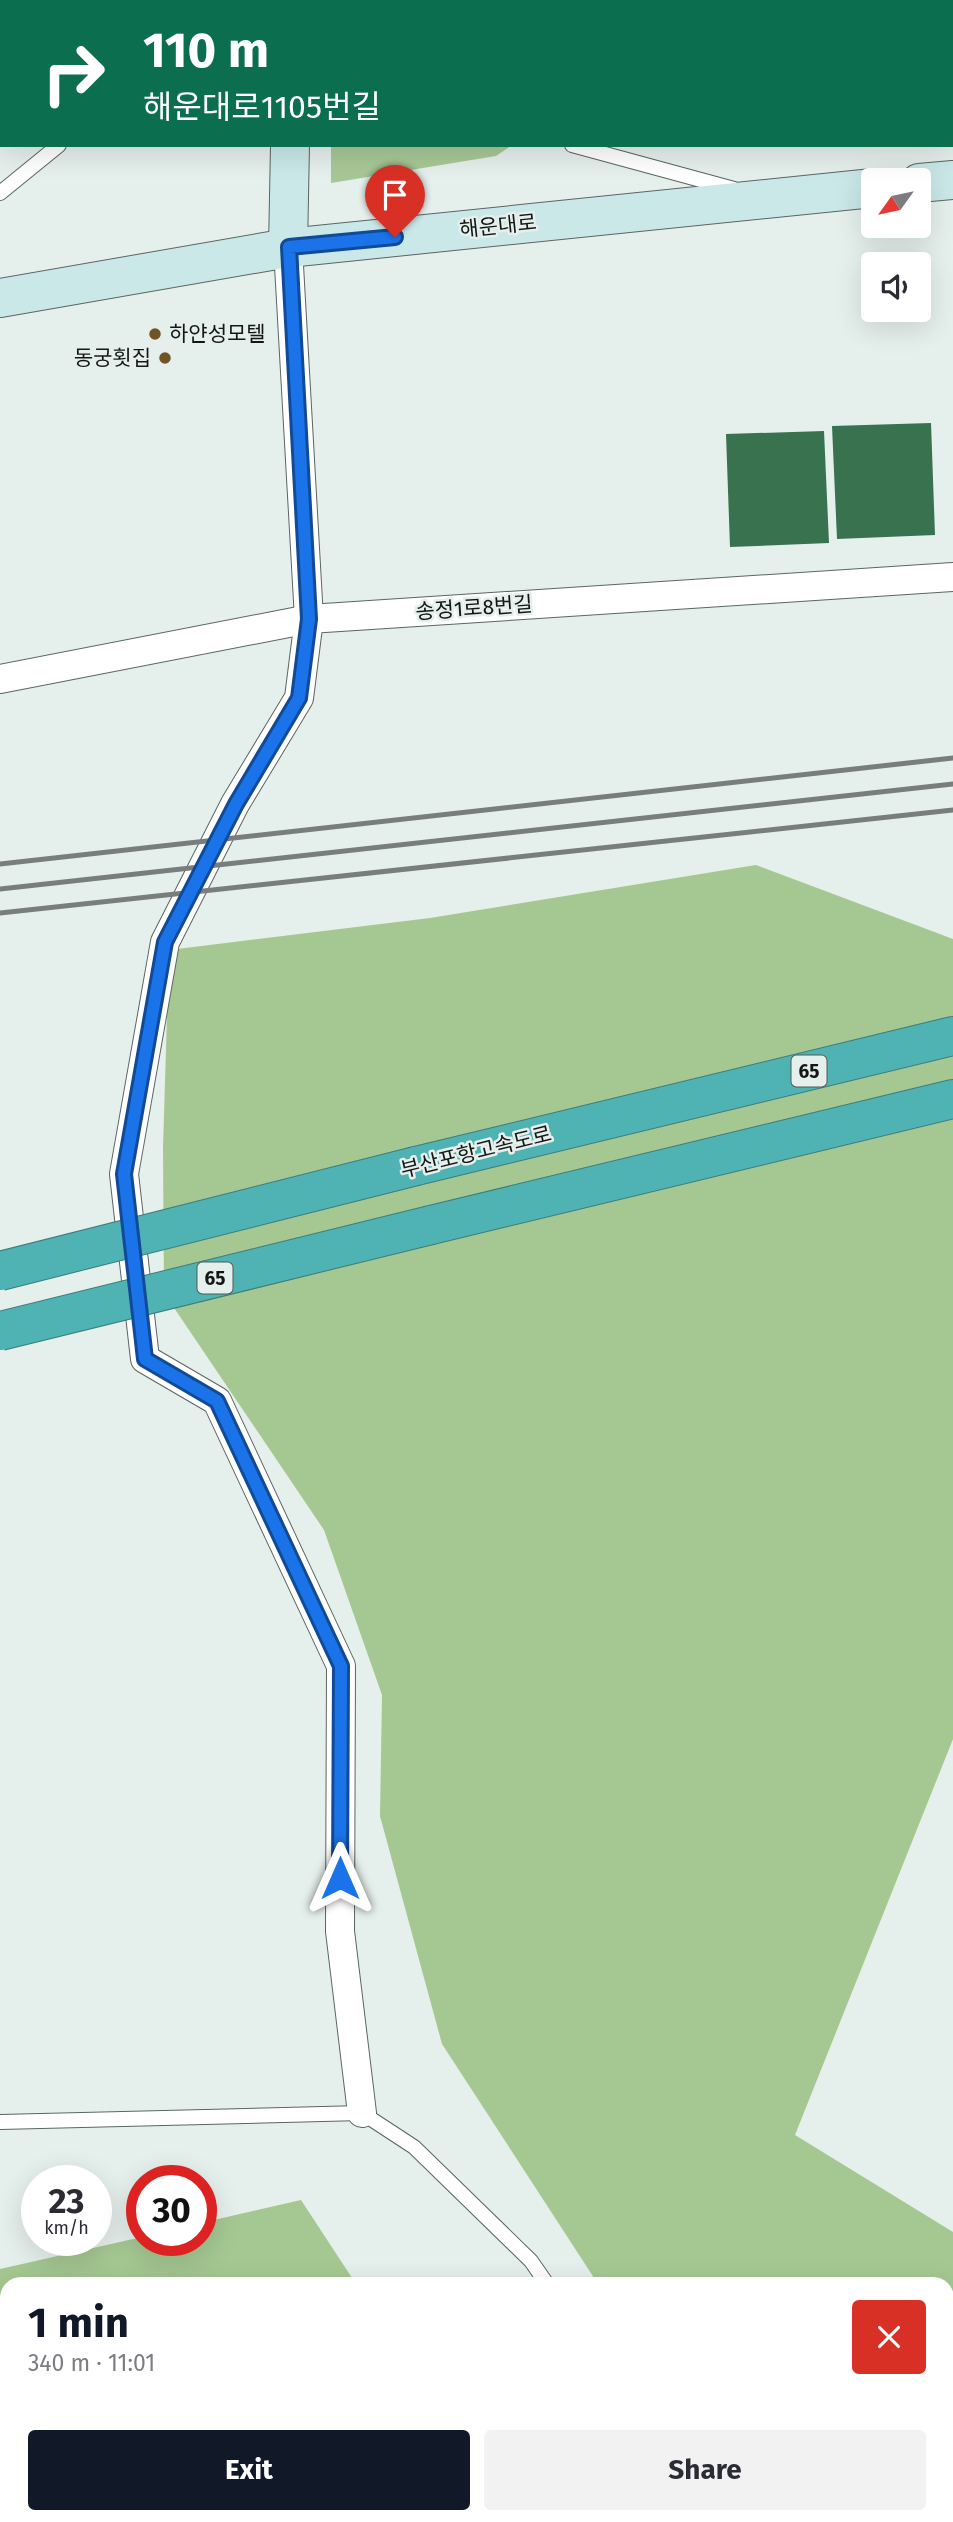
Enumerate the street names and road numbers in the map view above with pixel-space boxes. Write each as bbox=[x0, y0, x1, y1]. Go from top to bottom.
street label: 해운대로 bbox=[458, 209, 538, 243]
street label: 송정1로8번길 bbox=[415, 591, 533, 625]
road number: 65 bbox=[792, 1056, 826, 1086]
street label: 부산포항고속도로 bbox=[398, 1121, 554, 1183]
road number: 65 bbox=[198, 1262, 232, 1294]

